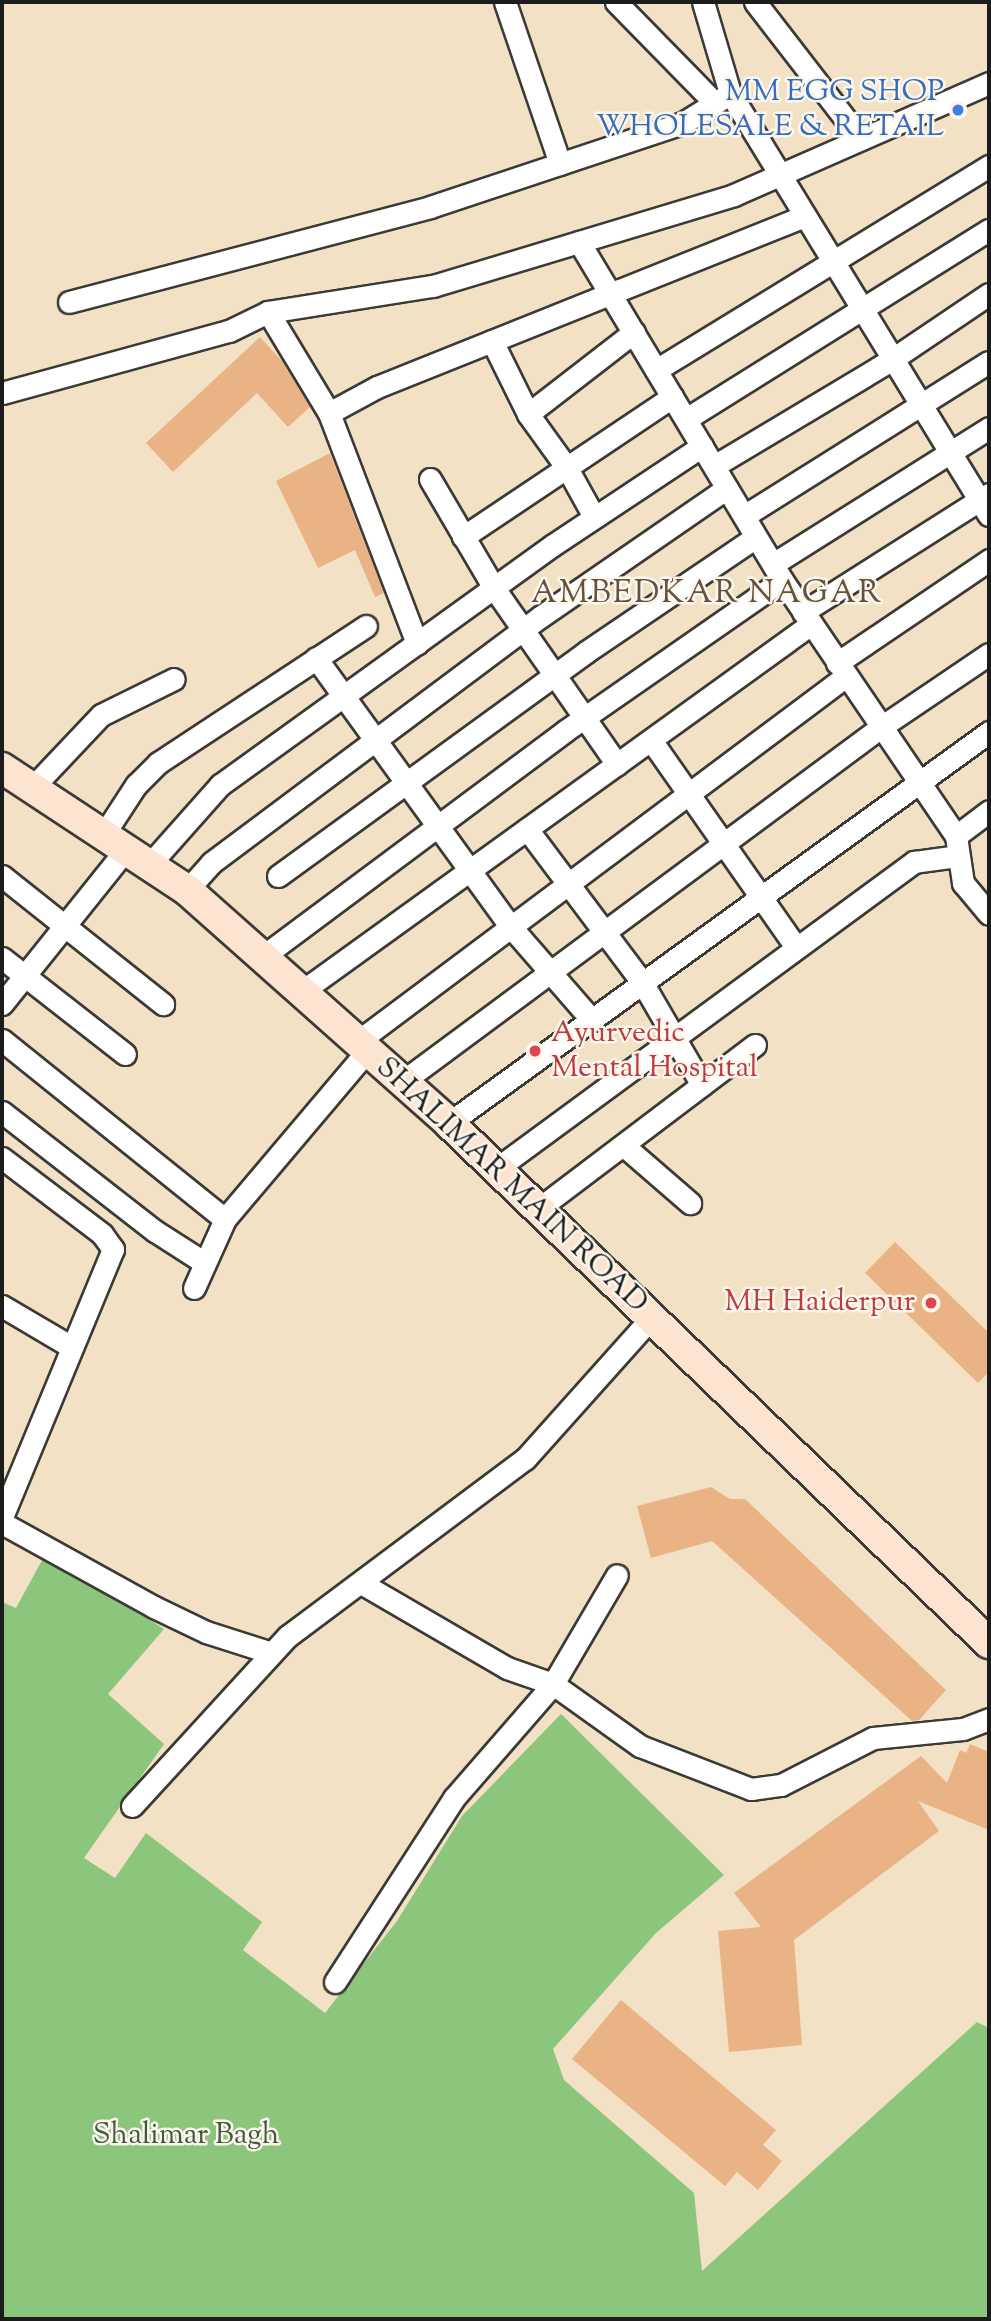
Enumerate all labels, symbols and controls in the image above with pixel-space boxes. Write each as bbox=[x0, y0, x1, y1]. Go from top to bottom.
place label: MM EGG SHOP WHOLESALE & RETAIL bbox=[596, 75, 944, 146]
marker: MM EGG SHOP WHOLESALE & RETAIL bbox=[950, 102, 966, 118]
district label: AMBEDKAR NAGAR bbox=[533, 575, 881, 613]
place label: Ayurvedic Mental Hospital bbox=[551, 1016, 758, 1086]
marker: Ayurvedic Mental Hospital bbox=[525, 1041, 545, 1061]
street label: SHALIMAR MAIN ROAD bbox=[368, 1050, 654, 1322]
place label: MH Haiderpur bbox=[724, 1285, 915, 1321]
marker: MH Haiderpur bbox=[921, 1293, 941, 1313]
park label: Shalimar Bagh bbox=[93, 2118, 279, 2154]

